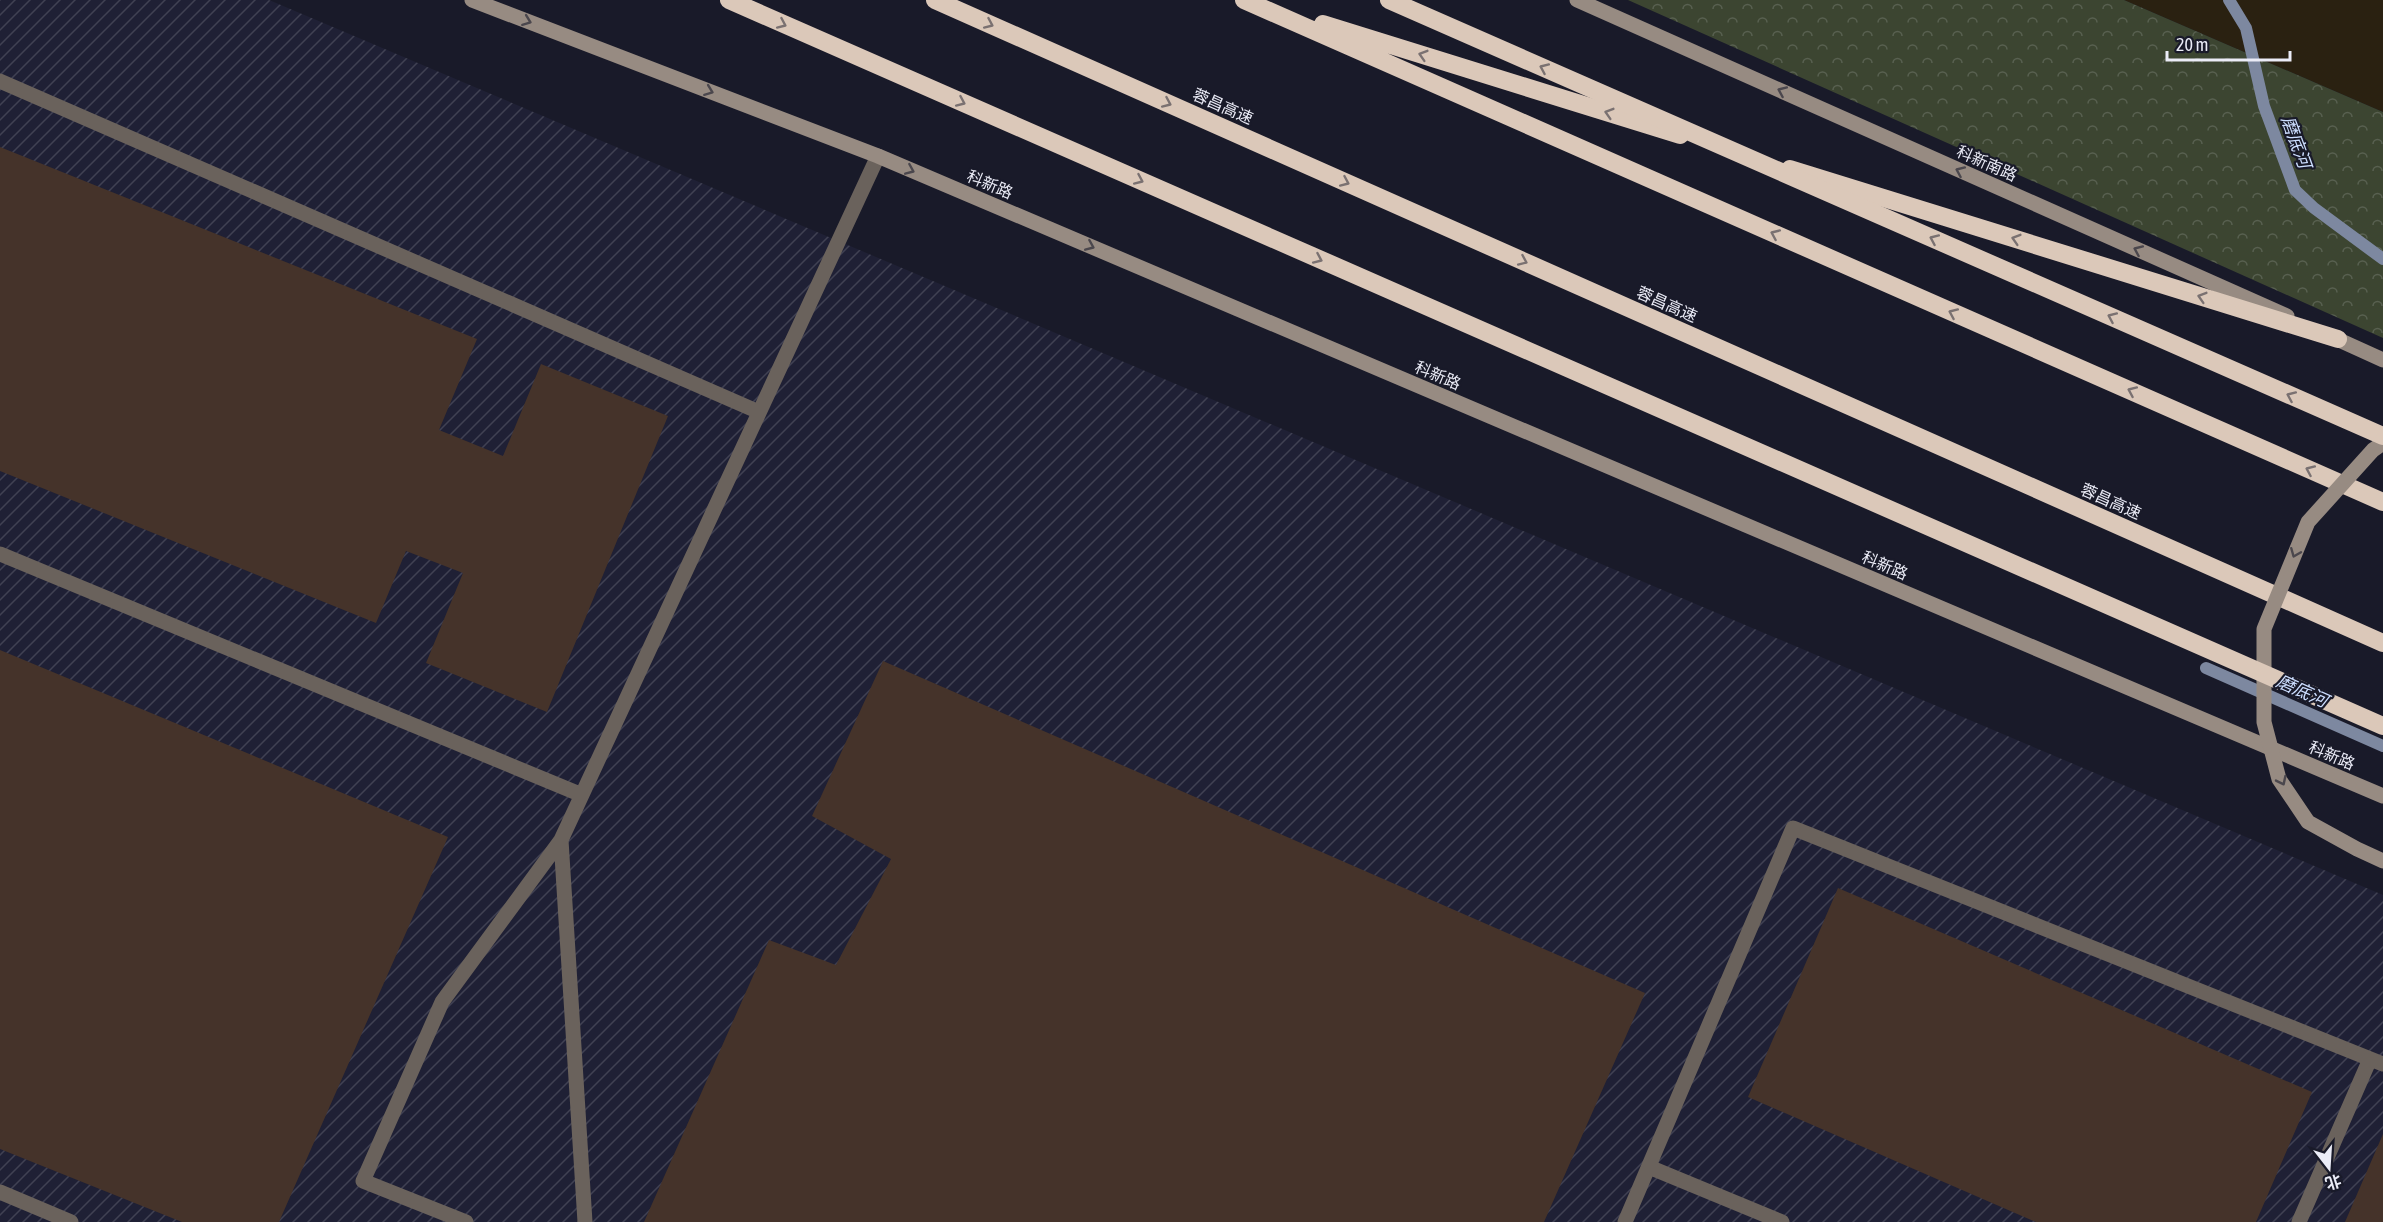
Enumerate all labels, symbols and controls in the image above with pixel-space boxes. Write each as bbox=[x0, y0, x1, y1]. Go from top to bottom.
one-way arrow bbox=[521, 14, 532, 26]
one-way arrow bbox=[776, 16, 787, 28]
one-way arrow bbox=[982, 16, 993, 28]
scale bar bbox=[2167, 24, 2290, 62]
text: 20 m bbox=[2176, 34, 2208, 55]
one-way arrow bbox=[1418, 50, 1429, 62]
one-way arrow bbox=[1539, 63, 1550, 75]
one-way arrow bbox=[703, 84, 714, 96]
street label: 蓉昌高速 bbox=[1190, 85, 1256, 127]
one-way arrow bbox=[1777, 87, 1788, 99]
one-way arrow bbox=[954, 95, 965, 107]
one-way arrow bbox=[1161, 96, 1172, 108]
one-way arrow bbox=[1604, 108, 1615, 120]
water label: 磨底河 bbox=[2277, 113, 2317, 174]
street label: 科新南路 bbox=[1954, 142, 2020, 184]
one-way arrow bbox=[904, 163, 915, 175]
street label: 科新路 bbox=[964, 166, 1016, 202]
one-way arrow bbox=[1955, 166, 1966, 178]
one-way arrow bbox=[1133, 173, 1144, 185]
one-way arrow bbox=[1339, 175, 1350, 187]
one-way arrow bbox=[1770, 229, 1781, 241]
one-way arrow bbox=[1929, 234, 1940, 246]
one-way arrow bbox=[2011, 234, 2022, 246]
one-way arrow bbox=[1083, 239, 1094, 251]
one-way arrow bbox=[2133, 245, 2144, 257]
one-way arrow bbox=[1311, 251, 1322, 263]
one-way arrow bbox=[1517, 254, 1528, 266]
street label: 蓉昌高速 bbox=[1634, 283, 1700, 325]
one-way arrow bbox=[2197, 292, 2208, 304]
one-way arrow bbox=[1949, 308, 1960, 320]
one-way arrow bbox=[2108, 313, 2119, 325]
street label: 科新路 bbox=[1412, 357, 1464, 393]
one-way arrow bbox=[2127, 387, 2138, 399]
one-way arrow bbox=[2286, 391, 2297, 403]
one-way arrow bbox=[2306, 465, 2317, 477]
street label: 蓉昌高速 bbox=[2078, 480, 2144, 522]
one-way arrow bbox=[2290, 546, 2302, 557]
street label: 科新路 bbox=[1859, 547, 1911, 583]
water label: 磨底河 bbox=[2273, 670, 2334, 712]
street label: 科新路 bbox=[2306, 737, 2358, 773]
one-way arrow bbox=[2275, 774, 2286, 785]
north arrow bbox=[2299, 1138, 2359, 1198]
text: 北 bbox=[2323, 1171, 2344, 1193]

